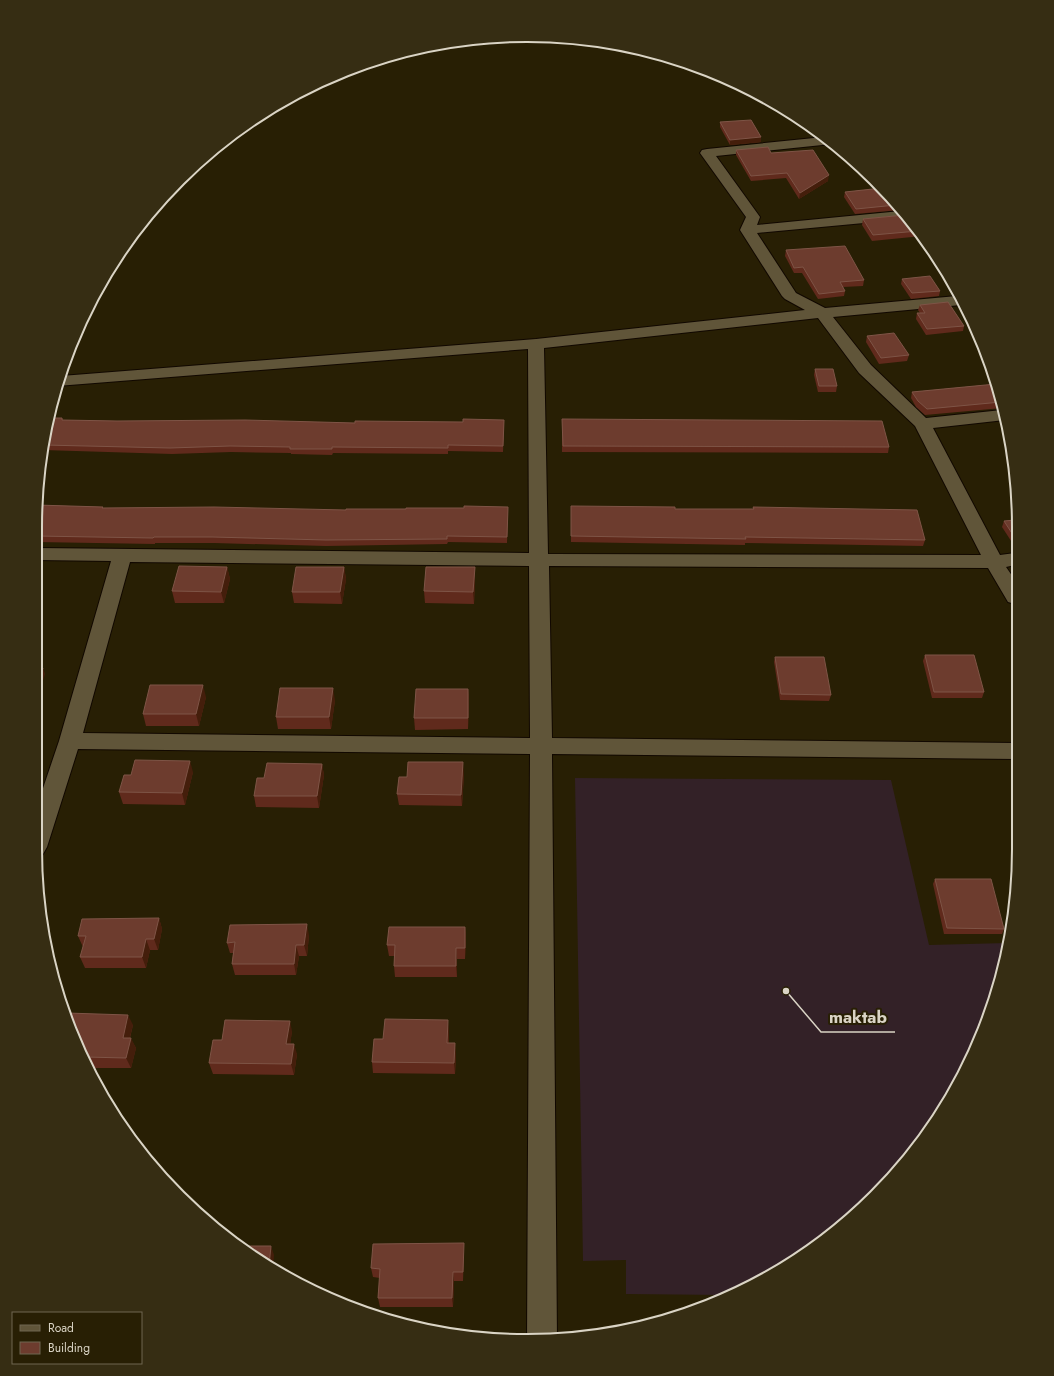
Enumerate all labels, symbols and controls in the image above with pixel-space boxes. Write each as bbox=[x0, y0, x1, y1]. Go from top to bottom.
callout: maktab bbox=[821, 1003, 895, 1032]
text: maktab bbox=[829, 1005, 887, 1029]
legend bbox=[12, 1312, 142, 1364]
text: Road bbox=[48, 1319, 74, 1337]
text: Building bbox=[48, 1339, 90, 1357]

